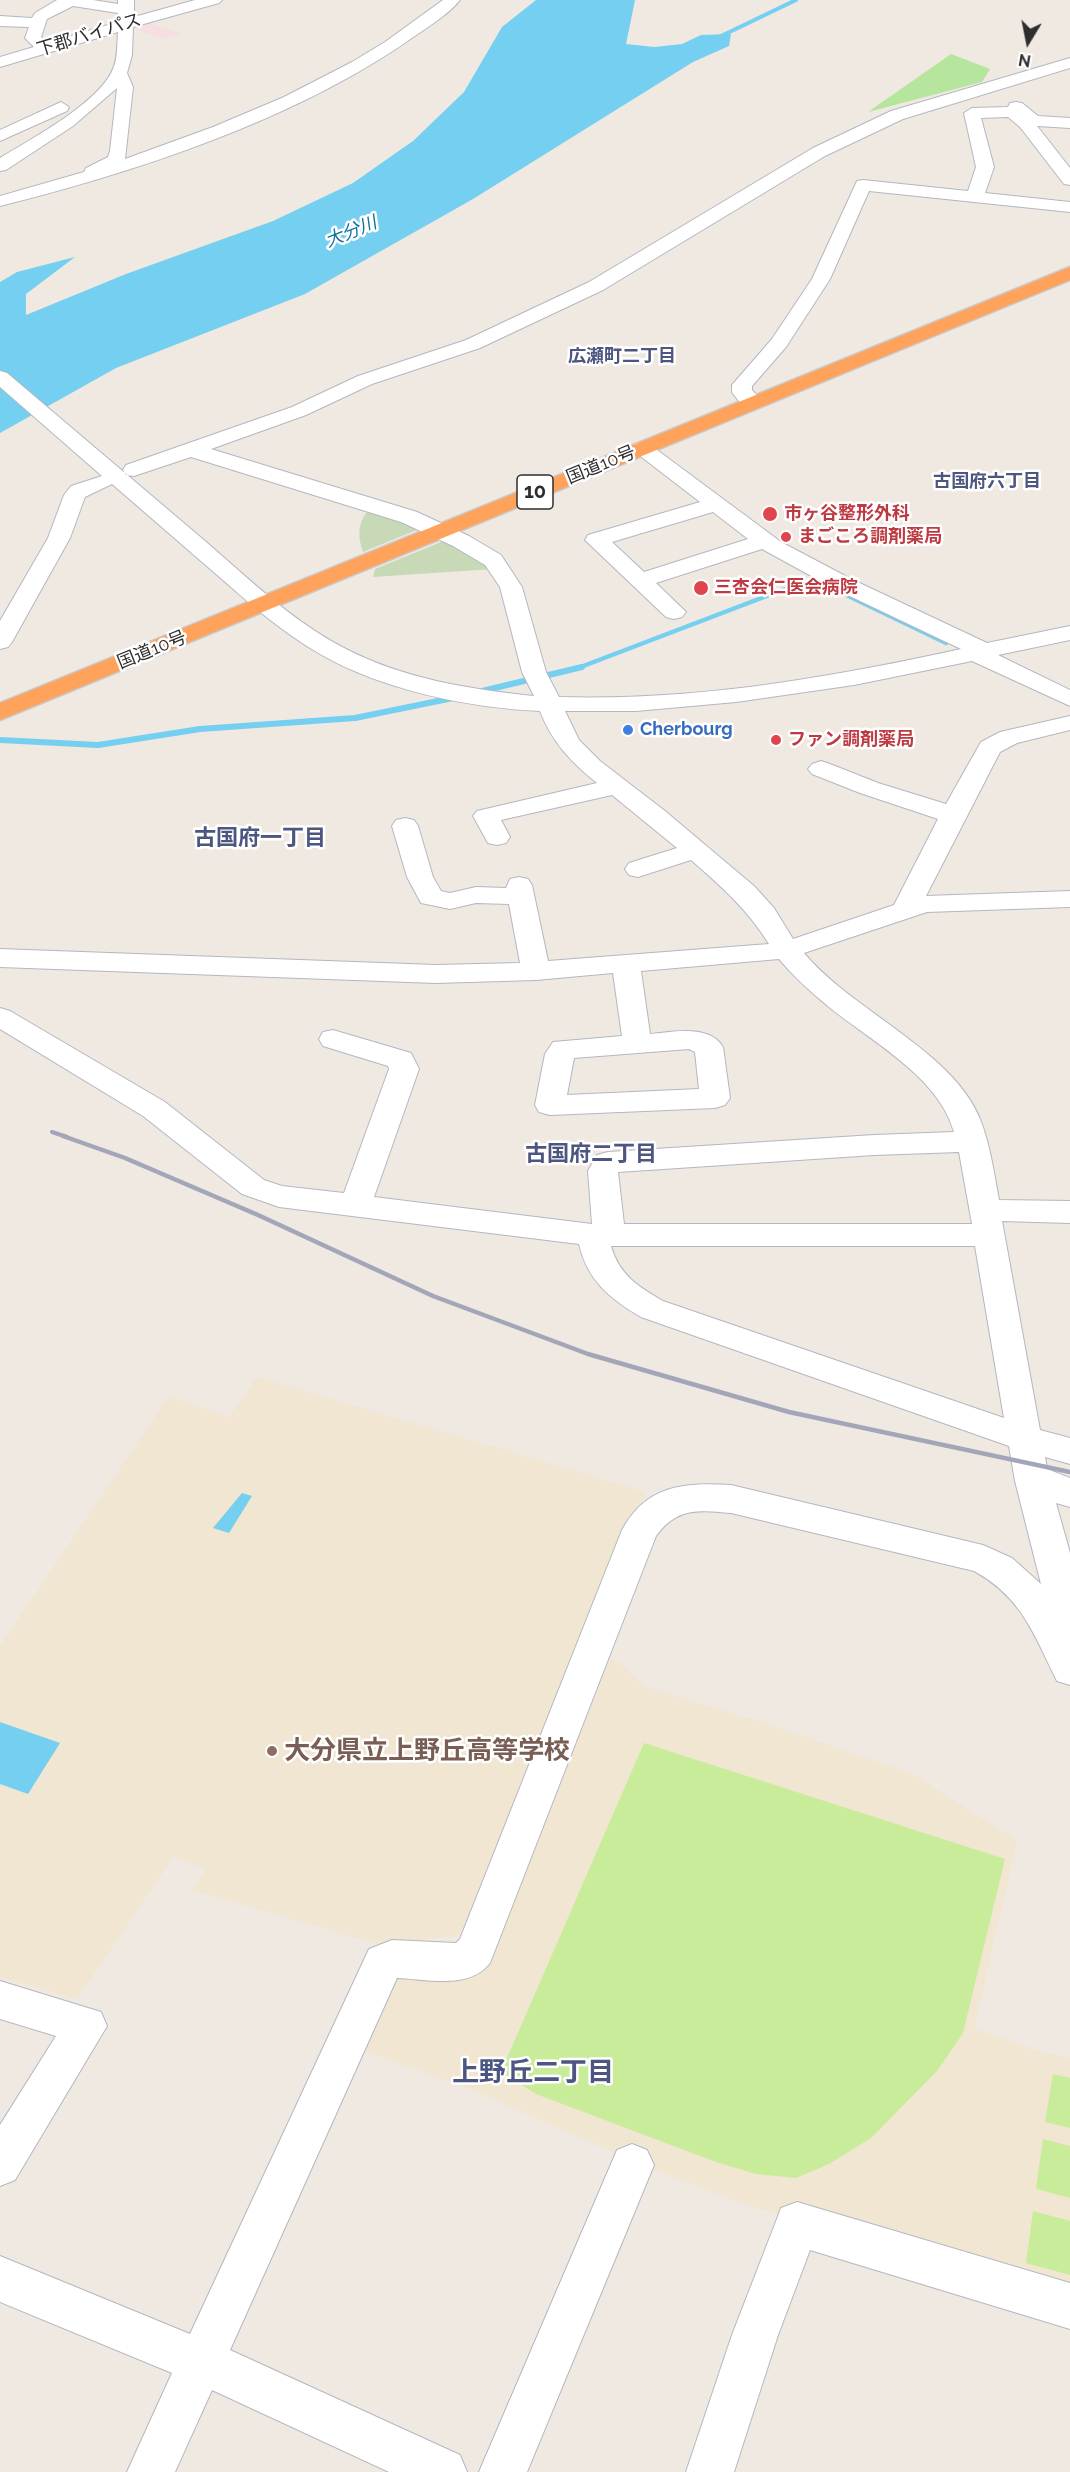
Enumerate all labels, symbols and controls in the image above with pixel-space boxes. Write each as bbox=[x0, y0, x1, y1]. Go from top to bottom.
street label: 下郡バイパス bbox=[34, 9, 144, 61]
north arrow bbox=[998, 12, 1058, 72]
text: N bbox=[1017, 50, 1032, 71]
water label: 大分川 bbox=[322, 212, 380, 252]
district label: 広瀬町二丁目 bbox=[568, 346, 676, 368]
street label: 国道10号 bbox=[563, 441, 639, 489]
district label: 古国府六丁目 bbox=[933, 471, 1041, 493]
road number: 10 bbox=[517, 475, 553, 509]
place label: 市ヶ谷整形外科 bbox=[784, 503, 910, 525]
marker: 市ヶ谷整形外科 bbox=[761, 505, 779, 523]
place label: まごころ調剤薬局 bbox=[798, 526, 942, 548]
marker: まごころ調剤薬局 bbox=[779, 530, 793, 544]
place label: 三杏会仁医会病院 bbox=[714, 577, 858, 599]
marker: 三杏会仁医会病院 bbox=[692, 579, 710, 597]
street label: 国道10号 bbox=[114, 626, 190, 674]
place label: Cherbourg bbox=[640, 719, 733, 741]
marker: Cherbourg bbox=[621, 723, 635, 737]
place label: ファン調剤薬局 bbox=[788, 729, 914, 751]
marker: ファン調剤薬局 bbox=[769, 733, 783, 747]
district label: 古国府一丁目 bbox=[194, 825, 326, 851]
district label: 古国府二丁目 bbox=[525, 1141, 657, 1167]
place label: 大分県立上野丘高等学校 bbox=[284, 1735, 570, 1767]
marker: 大分県立上野丘高等学校 bbox=[265, 1744, 279, 1758]
district label: 上野丘二丁目 bbox=[452, 2057, 614, 2089]

